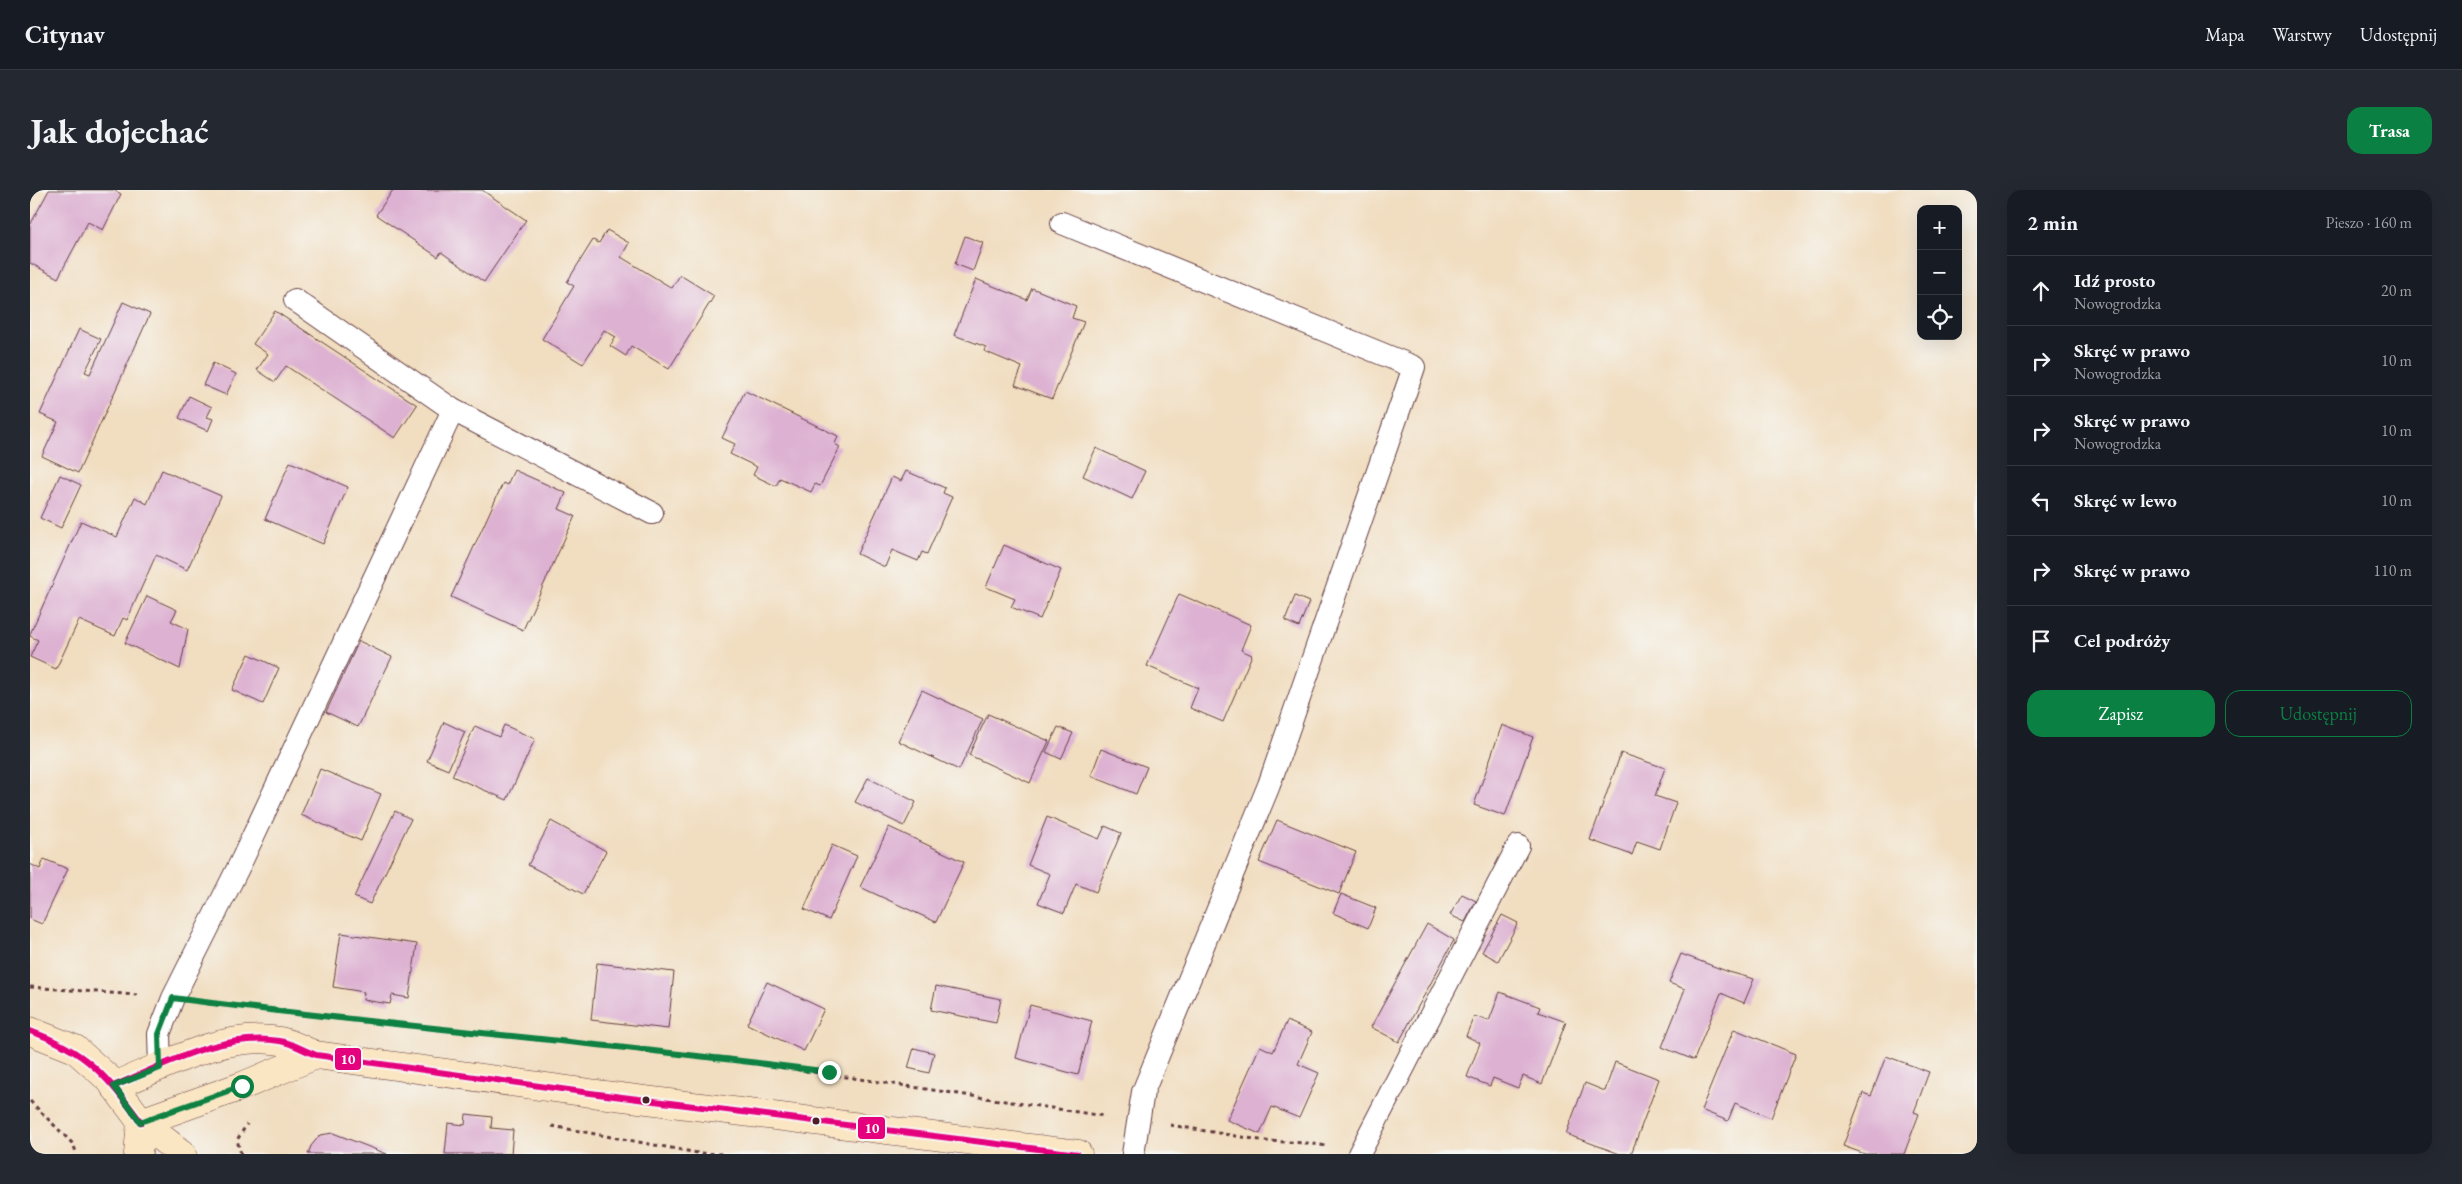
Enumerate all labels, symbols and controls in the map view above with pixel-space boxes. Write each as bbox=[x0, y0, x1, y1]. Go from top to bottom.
text: Citynav bbox=[25, 19, 105, 50]
text: Mapa bbox=[2205, 23, 2244, 46]
text: Warstwy bbox=[2272, 23, 2332, 46]
text: Udostępnij bbox=[2360, 23, 2437, 46]
button: Trasa bbox=[2347, 107, 2432, 154]
text: Jak dojechać bbox=[30, 108, 209, 153]
map controls bbox=[1917, 205, 1962, 340]
button: + bbox=[1917, 205, 1962, 250]
text: 2 min bbox=[2027, 209, 2078, 236]
text: Pieszo · 160 m bbox=[2326, 212, 2412, 233]
button: − bbox=[1917, 250, 1962, 295]
text: Idź prosto bbox=[2074, 268, 2155, 293]
icon: ahead bbox=[2027, 277, 2055, 305]
text: 20 m bbox=[2381, 280, 2412, 301]
text: Nowogrodzka bbox=[2074, 293, 2161, 314]
button: locate bbox=[1917, 295, 1962, 340]
text: Skręć w prawo bbox=[2074, 338, 2190, 363]
icon: right bbox=[2027, 347, 2055, 375]
text: 10 m bbox=[2381, 350, 2412, 371]
text: Nowogrodzka bbox=[2074, 363, 2161, 384]
text: Skręć w prawo bbox=[2074, 408, 2190, 433]
icon: right bbox=[2027, 417, 2055, 445]
text: 10 m bbox=[2381, 420, 2412, 441]
text: Nowogrodzka bbox=[2074, 433, 2161, 454]
icon: left bbox=[2027, 487, 2055, 515]
text: Skręć w lewo bbox=[2074, 488, 2177, 513]
text: 10 m bbox=[2381, 490, 2412, 511]
icon: right bbox=[2027, 557, 2055, 585]
text: Skręć w prawo bbox=[2074, 558, 2190, 583]
text: 110 m bbox=[2373, 560, 2412, 581]
icon: arrive bbox=[2027, 627, 2055, 655]
text: Cel podróży bbox=[2074, 628, 2170, 653]
button: Zapisz bbox=[2027, 690, 2215, 737]
button: Udostępnij bbox=[2225, 690, 2412, 737]
line badge: 10 bbox=[334, 1047, 362, 1071]
text: 10 bbox=[341, 1050, 356, 1068]
route end bbox=[818, 1061, 841, 1084]
route start bbox=[231, 1075, 254, 1098]
unlabelled marker bbox=[641, 1095, 651, 1105]
unlabelled marker bbox=[811, 1116, 821, 1126]
line badge: 10 bbox=[857, 1116, 886, 1140]
text: 10 bbox=[865, 1119, 880, 1137]

